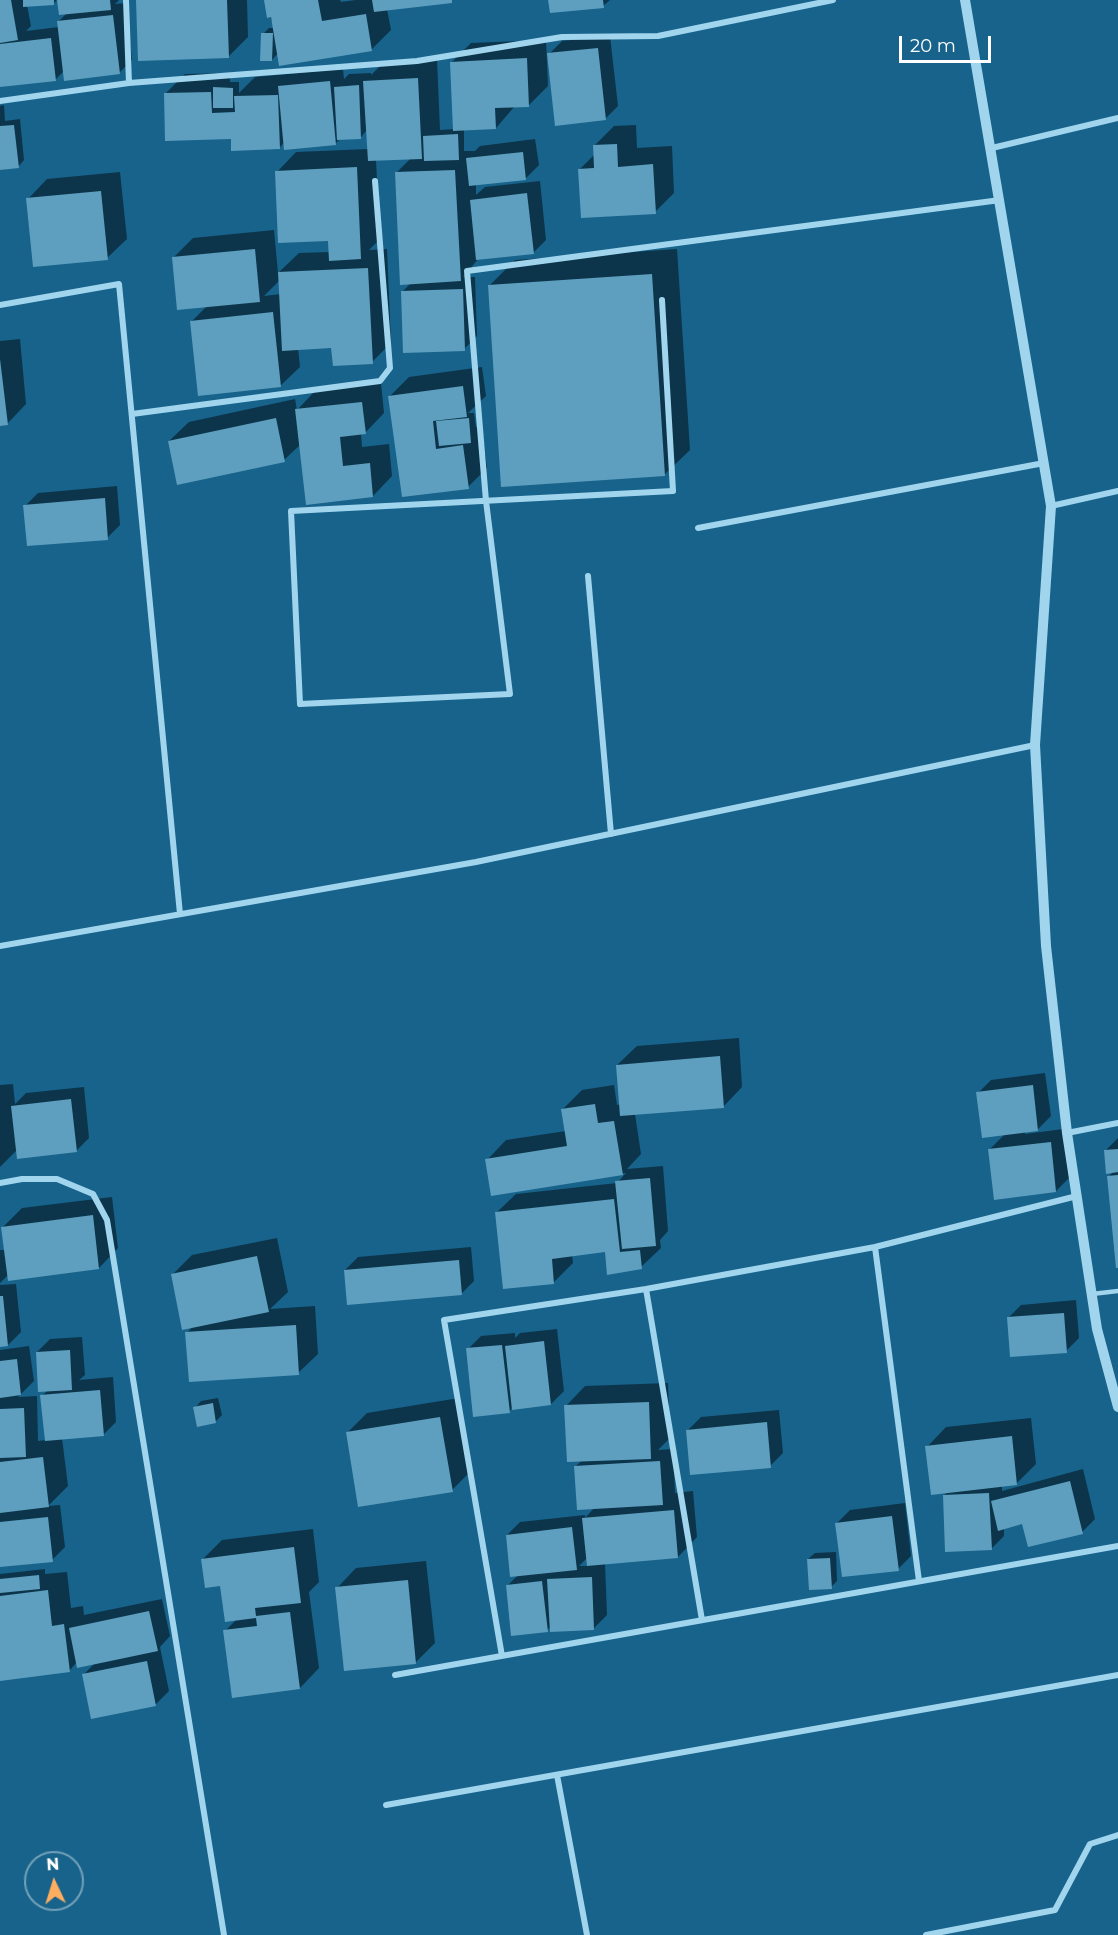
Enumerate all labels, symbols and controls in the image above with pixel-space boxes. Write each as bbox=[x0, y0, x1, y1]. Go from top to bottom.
scale bar bbox=[902, 24, 994, 62]
text: 20 m bbox=[910, 35, 956, 57]
north arrow bbox=[24, 1851, 84, 1911]
text: N bbox=[46, 1855, 60, 1874]

